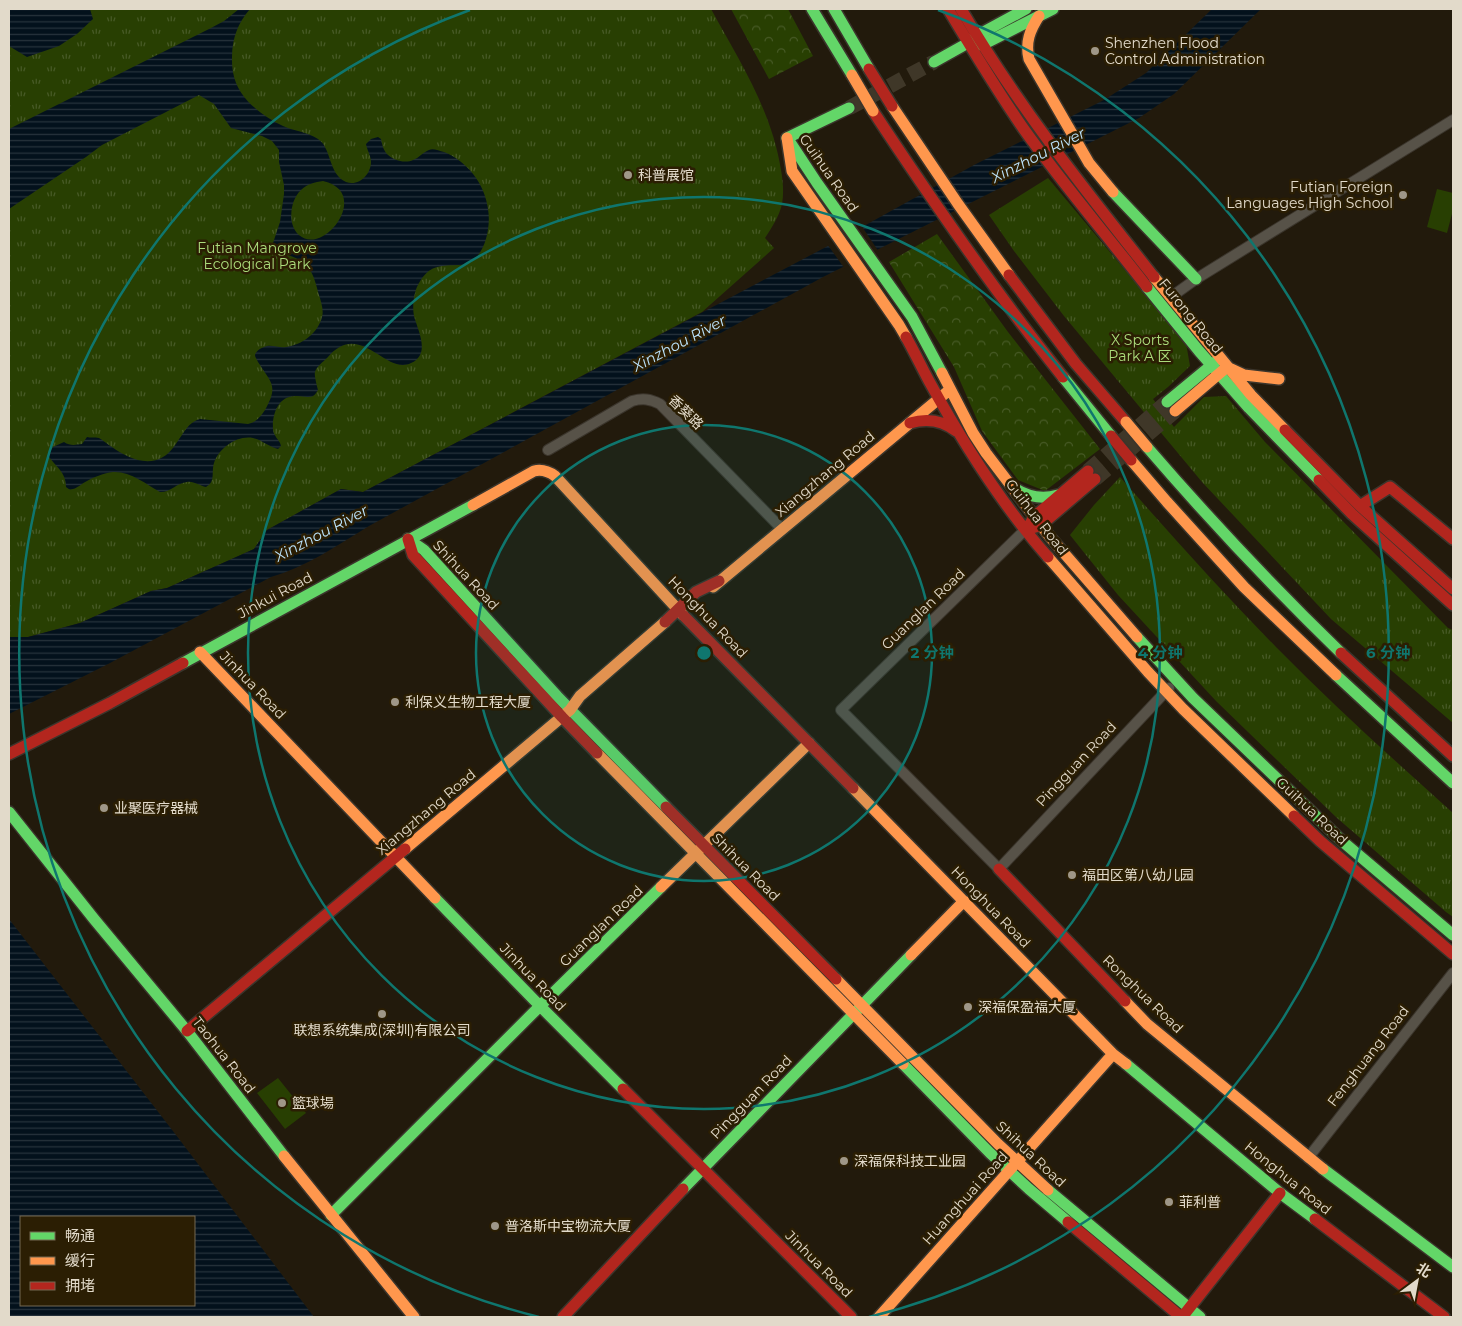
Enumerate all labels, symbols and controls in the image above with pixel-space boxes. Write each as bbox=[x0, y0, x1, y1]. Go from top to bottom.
place label: Shenzhen Flood Control Administration bbox=[1105, 34, 1265, 68]
marker: Shenzhen Flood Control Administration bbox=[1089, 45, 1101, 57]
water label: Xinzhou River bbox=[987, 123, 1089, 187]
street label: Guihua Road bbox=[795, 130, 863, 216]
place label: 科普展馆 bbox=[638, 166, 694, 184]
marker: 科普展馆 bbox=[622, 169, 634, 181]
place label: Futian Foreign Languages High School bbox=[1226, 178, 1393, 212]
marker: Futian Foreign Languages High School bbox=[1397, 189, 1409, 201]
park label: Futian Mangrove Ecological Park bbox=[197, 239, 317, 273]
street label: Furong Road bbox=[1155, 275, 1227, 357]
water label: Xinzhou River bbox=[628, 310, 730, 376]
park label: X Sports Park A 区 bbox=[1108, 331, 1172, 365]
street label: 香葵路 bbox=[665, 391, 707, 433]
street label: Xiangzhang Road bbox=[772, 427, 878, 521]
street label: Guihua Road bbox=[1002, 475, 1072, 559]
water label: Xinzhou River bbox=[270, 500, 372, 566]
street label: Shihua Road bbox=[429, 536, 503, 614]
street label: Guanglan Road bbox=[877, 565, 969, 653]
street label: Jinkui Road bbox=[234, 568, 315, 623]
street label: Honghua Road bbox=[664, 572, 752, 662]
text: 2 分钟 bbox=[910, 643, 954, 662]
text: 4 分钟 bbox=[1138, 643, 1182, 662]
text: 6 分钟 bbox=[1366, 643, 1410, 662]
centre of rings bbox=[695, 644, 713, 662]
street label: Jinhua Road bbox=[215, 647, 290, 723]
place label: 利保义生物工程大厦 bbox=[405, 693, 531, 711]
marker: 利保义生物工程大厦 bbox=[389, 696, 401, 708]
street label: Pingguan Road bbox=[1032, 718, 1120, 810]
street label: Xiangzhang Road bbox=[373, 765, 479, 859]
street label: Guihua Road bbox=[1272, 773, 1352, 849]
place label: 业聚医疗器械 bbox=[114, 799, 198, 817]
marker: 业聚医疗器械 bbox=[98, 802, 110, 814]
street label: Shihua Road bbox=[708, 829, 784, 905]
street label: Honghua Road bbox=[947, 862, 1035, 952]
place label: 福田区第八幼儿园 bbox=[1082, 866, 1194, 884]
marker: 福田区第八幼儿园 bbox=[1066, 869, 1078, 881]
street label: Guanglan Road bbox=[555, 882, 647, 970]
street label: Jinhua Road bbox=[495, 939, 570, 1015]
street label: Ronghua Road bbox=[1099, 951, 1187, 1037]
place label: 深福保盈福大厦 bbox=[978, 998, 1076, 1016]
marker: 深福保盈福大厦 bbox=[962, 1001, 974, 1013]
street label: Fenghuang Road bbox=[1323, 1002, 1413, 1110]
marker: 联想系统集成(深圳)有限公司 bbox=[376, 1008, 388, 1020]
street label: Taohua Road bbox=[189, 1013, 259, 1097]
place label: 联想系统集成(深圳)有限公司 bbox=[293, 1021, 471, 1039]
street label: Pingguan Road bbox=[706, 1051, 796, 1143]
place label: 籃球場 bbox=[292, 1094, 334, 1112]
marker: 籃球場 bbox=[276, 1097, 288, 1109]
street label: Shihua Road bbox=[992, 1117, 1070, 1191]
street label: Honghua Road bbox=[1241, 1137, 1335, 1219]
street label: Huanghuai Road bbox=[918, 1148, 1012, 1248]
place label: 深福保科技工业园 bbox=[854, 1152, 966, 1170]
marker: 深福保科技工业园 bbox=[838, 1155, 850, 1167]
place label: 菲利普 bbox=[1179, 1193, 1221, 1211]
marker: 菲利普 bbox=[1163, 1196, 1175, 1208]
legend bbox=[20, 1216, 195, 1306]
place label: 普洛斯中宝物流大厦 bbox=[505, 1217, 631, 1235]
marker: 普洛斯中宝物流大厦 bbox=[489, 1220, 501, 1232]
text: 畅通 bbox=[65, 1226, 95, 1245]
street label: Jinhua Road bbox=[781, 1226, 856, 1301]
text: 缓行 bbox=[65, 1251, 95, 1270]
north arrow bbox=[1392, 1256, 1442, 1306]
text: 北 bbox=[1413, 1259, 1435, 1281]
text: 拥堵 bbox=[65, 1276, 95, 1295]

